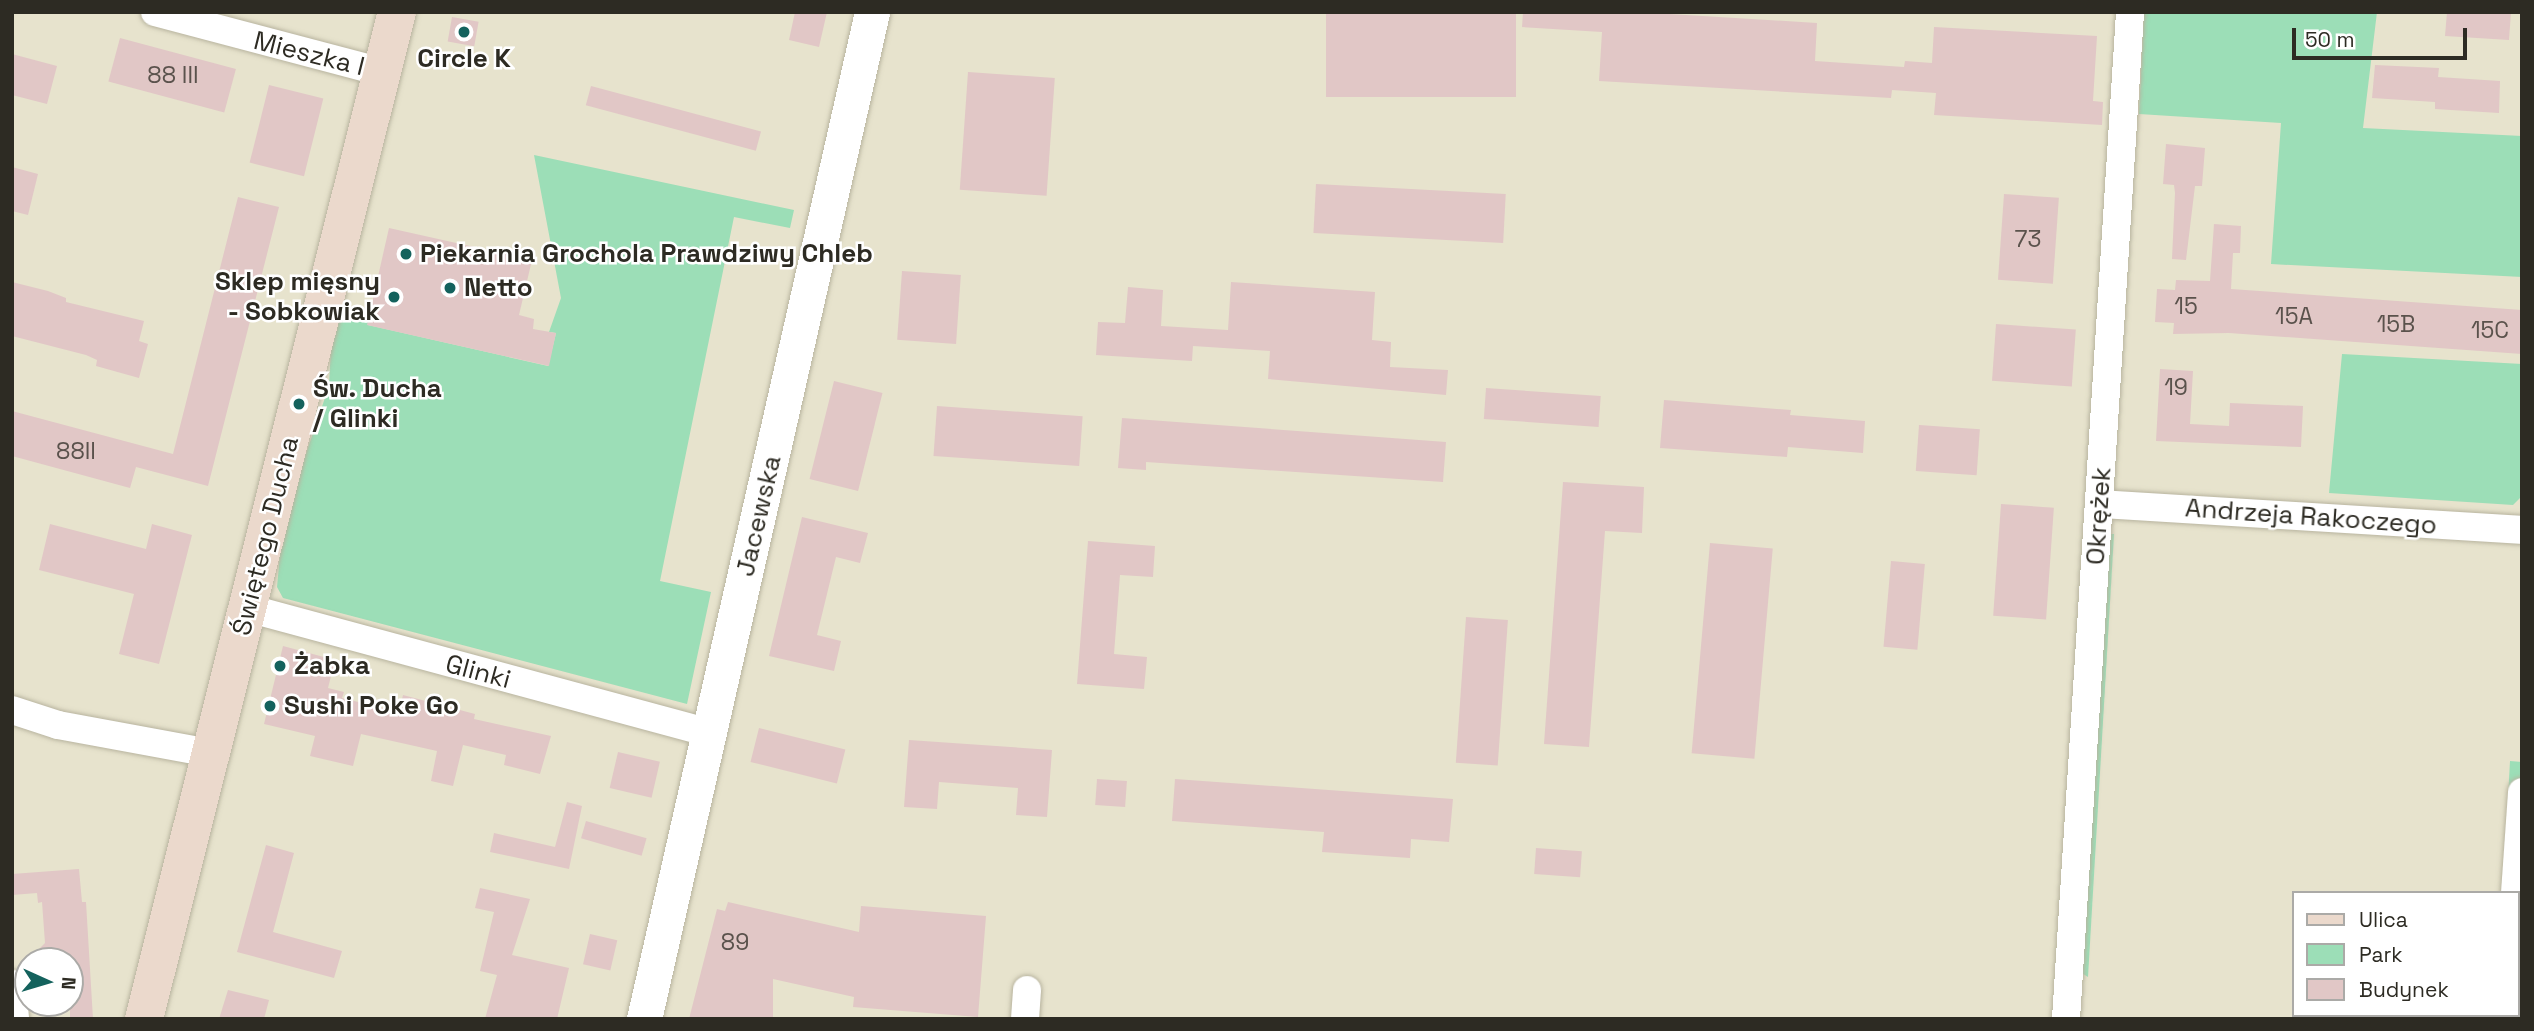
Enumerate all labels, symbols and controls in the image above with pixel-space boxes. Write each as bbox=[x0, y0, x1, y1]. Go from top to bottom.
scale bar bbox=[2296, 14, 2471, 58]
marker: Circle K bbox=[456, 24, 472, 40]
street label: Mieszka I bbox=[250, 25, 368, 83]
text: 50 m bbox=[2305, 26, 2355, 53]
place label: Circle K bbox=[417, 43, 511, 75]
house number: 88 III bbox=[147, 61, 199, 89]
house number: 73 bbox=[2015, 225, 2041, 253]
place label: Piekarnia Grochola Prawdziwy Chleb bbox=[420, 238, 873, 270]
marker: Piekarnia Grochola Prawdziwy Chleb bbox=[398, 246, 414, 262]
place label: Sklep mięsny - Sobkowiak bbox=[215, 266, 380, 328]
place label: Netto bbox=[464, 272, 533, 304]
marker: Netto bbox=[442, 280, 458, 296]
marker: Sklep mięsny - Sobkowiak bbox=[386, 289, 402, 305]
house number: 15 bbox=[2174, 292, 2198, 320]
house number: 15A bbox=[2275, 302, 2313, 330]
house number: 15B bbox=[2377, 310, 2415, 338]
house number: 15C bbox=[2471, 316, 2509, 344]
place label: Św. Ducha / Glinki bbox=[313, 373, 442, 434]
house number: 19 bbox=[2164, 373, 2188, 401]
marker: Św. Ducha / Glinki bbox=[291, 396, 307, 412]
street label: Świętego Ducha bbox=[226, 433, 306, 639]
house number: 88II bbox=[56, 437, 96, 465]
street label: Jacewska bbox=[730, 453, 788, 579]
street label: Okrężek bbox=[2080, 466, 2118, 566]
street label: Andrzeja Rakoczego bbox=[2184, 493, 2438, 541]
street label: Glinki bbox=[442, 648, 514, 696]
place label: Żabka bbox=[294, 650, 370, 682]
marker: Żabka bbox=[272, 658, 288, 674]
place label: Sushi Poke Go bbox=[284, 690, 459, 722]
marker: Sushi Poke Go bbox=[262, 698, 278, 714]
legend bbox=[2292, 891, 2520, 1017]
text: Ulica bbox=[2359, 906, 2408, 933]
house number: 89 bbox=[721, 928, 749, 956]
text: Park bbox=[2359, 941, 2403, 968]
north arrow bbox=[14, 947, 84, 1017]
text: N bbox=[56, 976, 81, 991]
text: Budynek bbox=[2359, 976, 2449, 1003]

